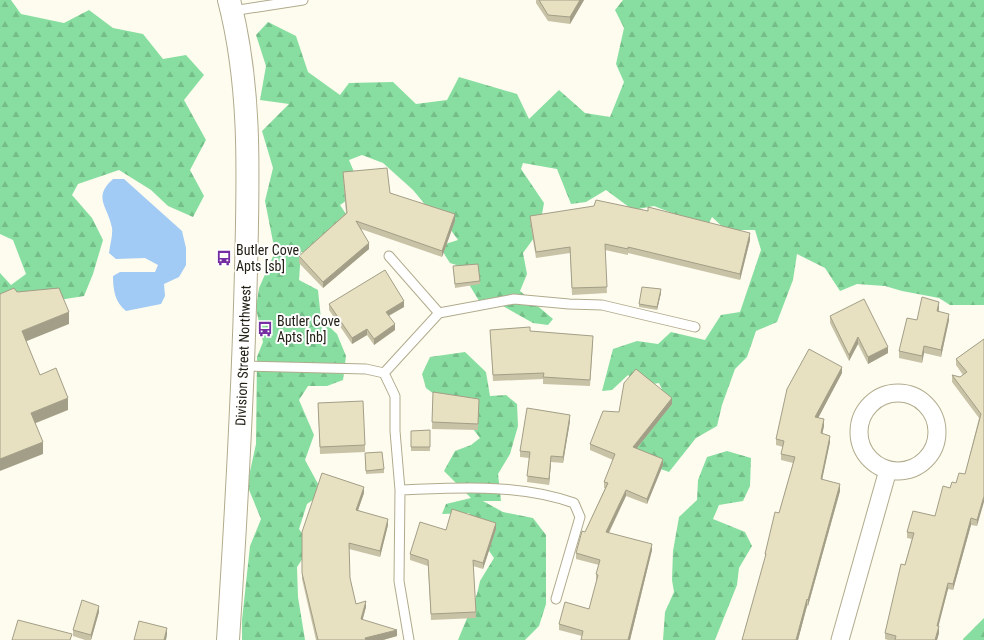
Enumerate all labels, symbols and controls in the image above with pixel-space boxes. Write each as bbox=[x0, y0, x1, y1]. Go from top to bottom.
place label: Butler Cove Apts [sb] bbox=[236, 242, 300, 274]
bus stop icon: Butler Cove Apts [sb] bbox=[215, 249, 233, 267]
street label: Division Street Northwest bbox=[232, 285, 254, 426]
place label: Butler Cove Apts [nb] bbox=[277, 313, 341, 345]
bus stop icon: Butler Cove Apts [nb] bbox=[256, 320, 274, 338]

